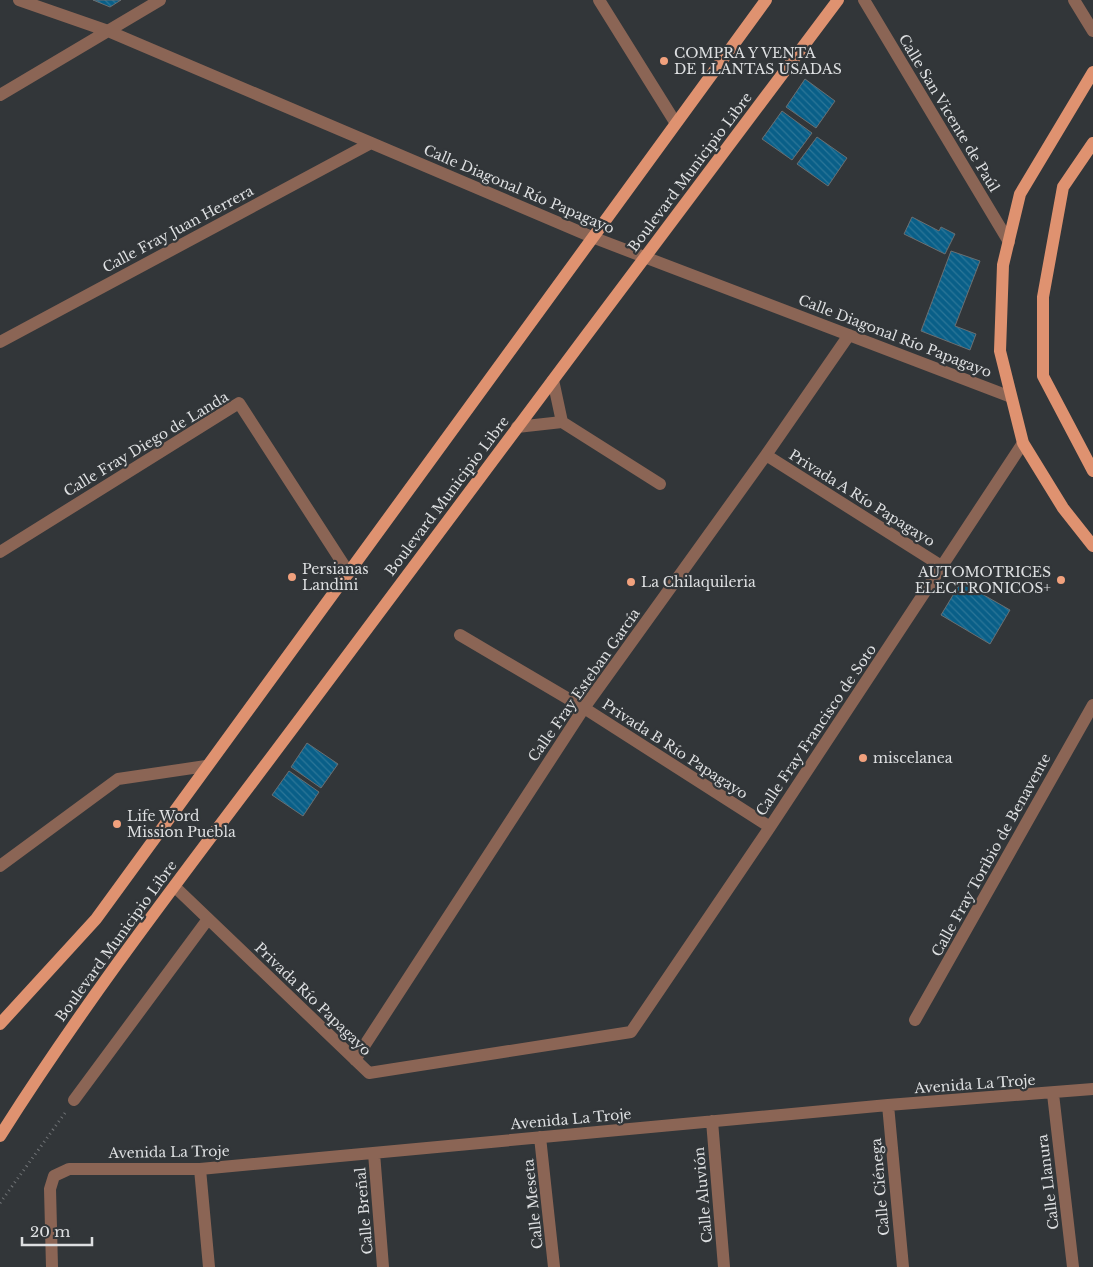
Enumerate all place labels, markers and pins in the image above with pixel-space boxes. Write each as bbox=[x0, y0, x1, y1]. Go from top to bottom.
place label: COMPRA Y VENTA DE LLANTAS USADAS bbox=[674, 44, 842, 78]
marker: COMPRA Y VENTA DE LLANTAS USADAS bbox=[658, 55, 670, 67]
place label: Persianas Landini bbox=[302, 560, 369, 594]
place label: AUTOMOTRICES ELECTRONICOS+ bbox=[915, 563, 1051, 597]
marker: Persianas Landini bbox=[286, 571, 298, 583]
place label: La Chilaquileria bbox=[641, 573, 756, 591]
marker: AUTOMOTRICES ELECTRONICOS+ bbox=[1055, 574, 1067, 586]
marker: La Chilaquileria bbox=[625, 576, 637, 588]
place label: miscelanea bbox=[873, 749, 953, 767]
marker: miscelanea bbox=[857, 752, 869, 764]
place label: Life Word Mission Puebla bbox=[127, 807, 236, 841]
marker: Life Word Mission Puebla bbox=[111, 818, 123, 830]

